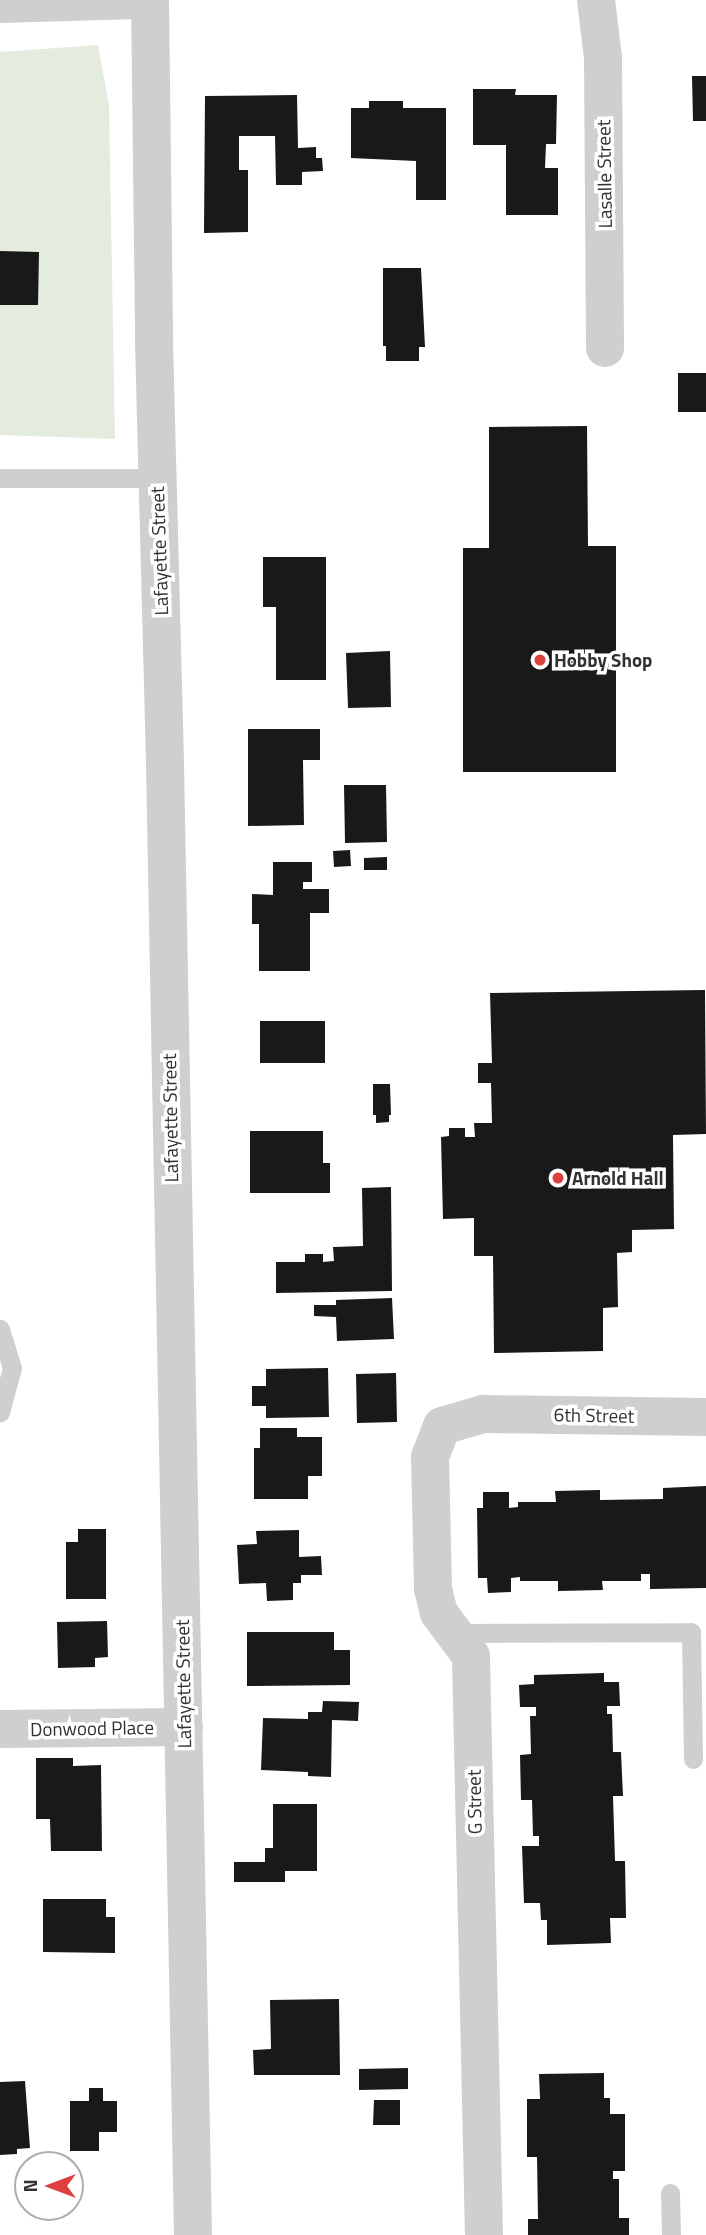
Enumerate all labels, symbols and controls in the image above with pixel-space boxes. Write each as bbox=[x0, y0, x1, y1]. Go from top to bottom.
street label: Lasalle Street bbox=[592, 120, 616, 228]
street label: Lafayette Street bbox=[145, 486, 173, 616]
place label: Hobby Shop bbox=[554, 649, 652, 671]
marker: Hobby Shop bbox=[532, 652, 548, 668]
street label: Lafayette Street bbox=[157, 1053, 183, 1183]
place label: Arnold Hall bbox=[572, 1167, 664, 1189]
marker: Arnold Hall bbox=[550, 1170, 566, 1186]
street label: 6th Street bbox=[553, 1403, 635, 1427]
street label: Lafayette Street bbox=[170, 1619, 196, 1749]
street label: Donwood Place bbox=[30, 1716, 154, 1740]
street label: G Street bbox=[462, 1769, 486, 1835]
north arrow bbox=[14, 2151, 84, 2221]
text: N bbox=[15, 2179, 44, 2193]

